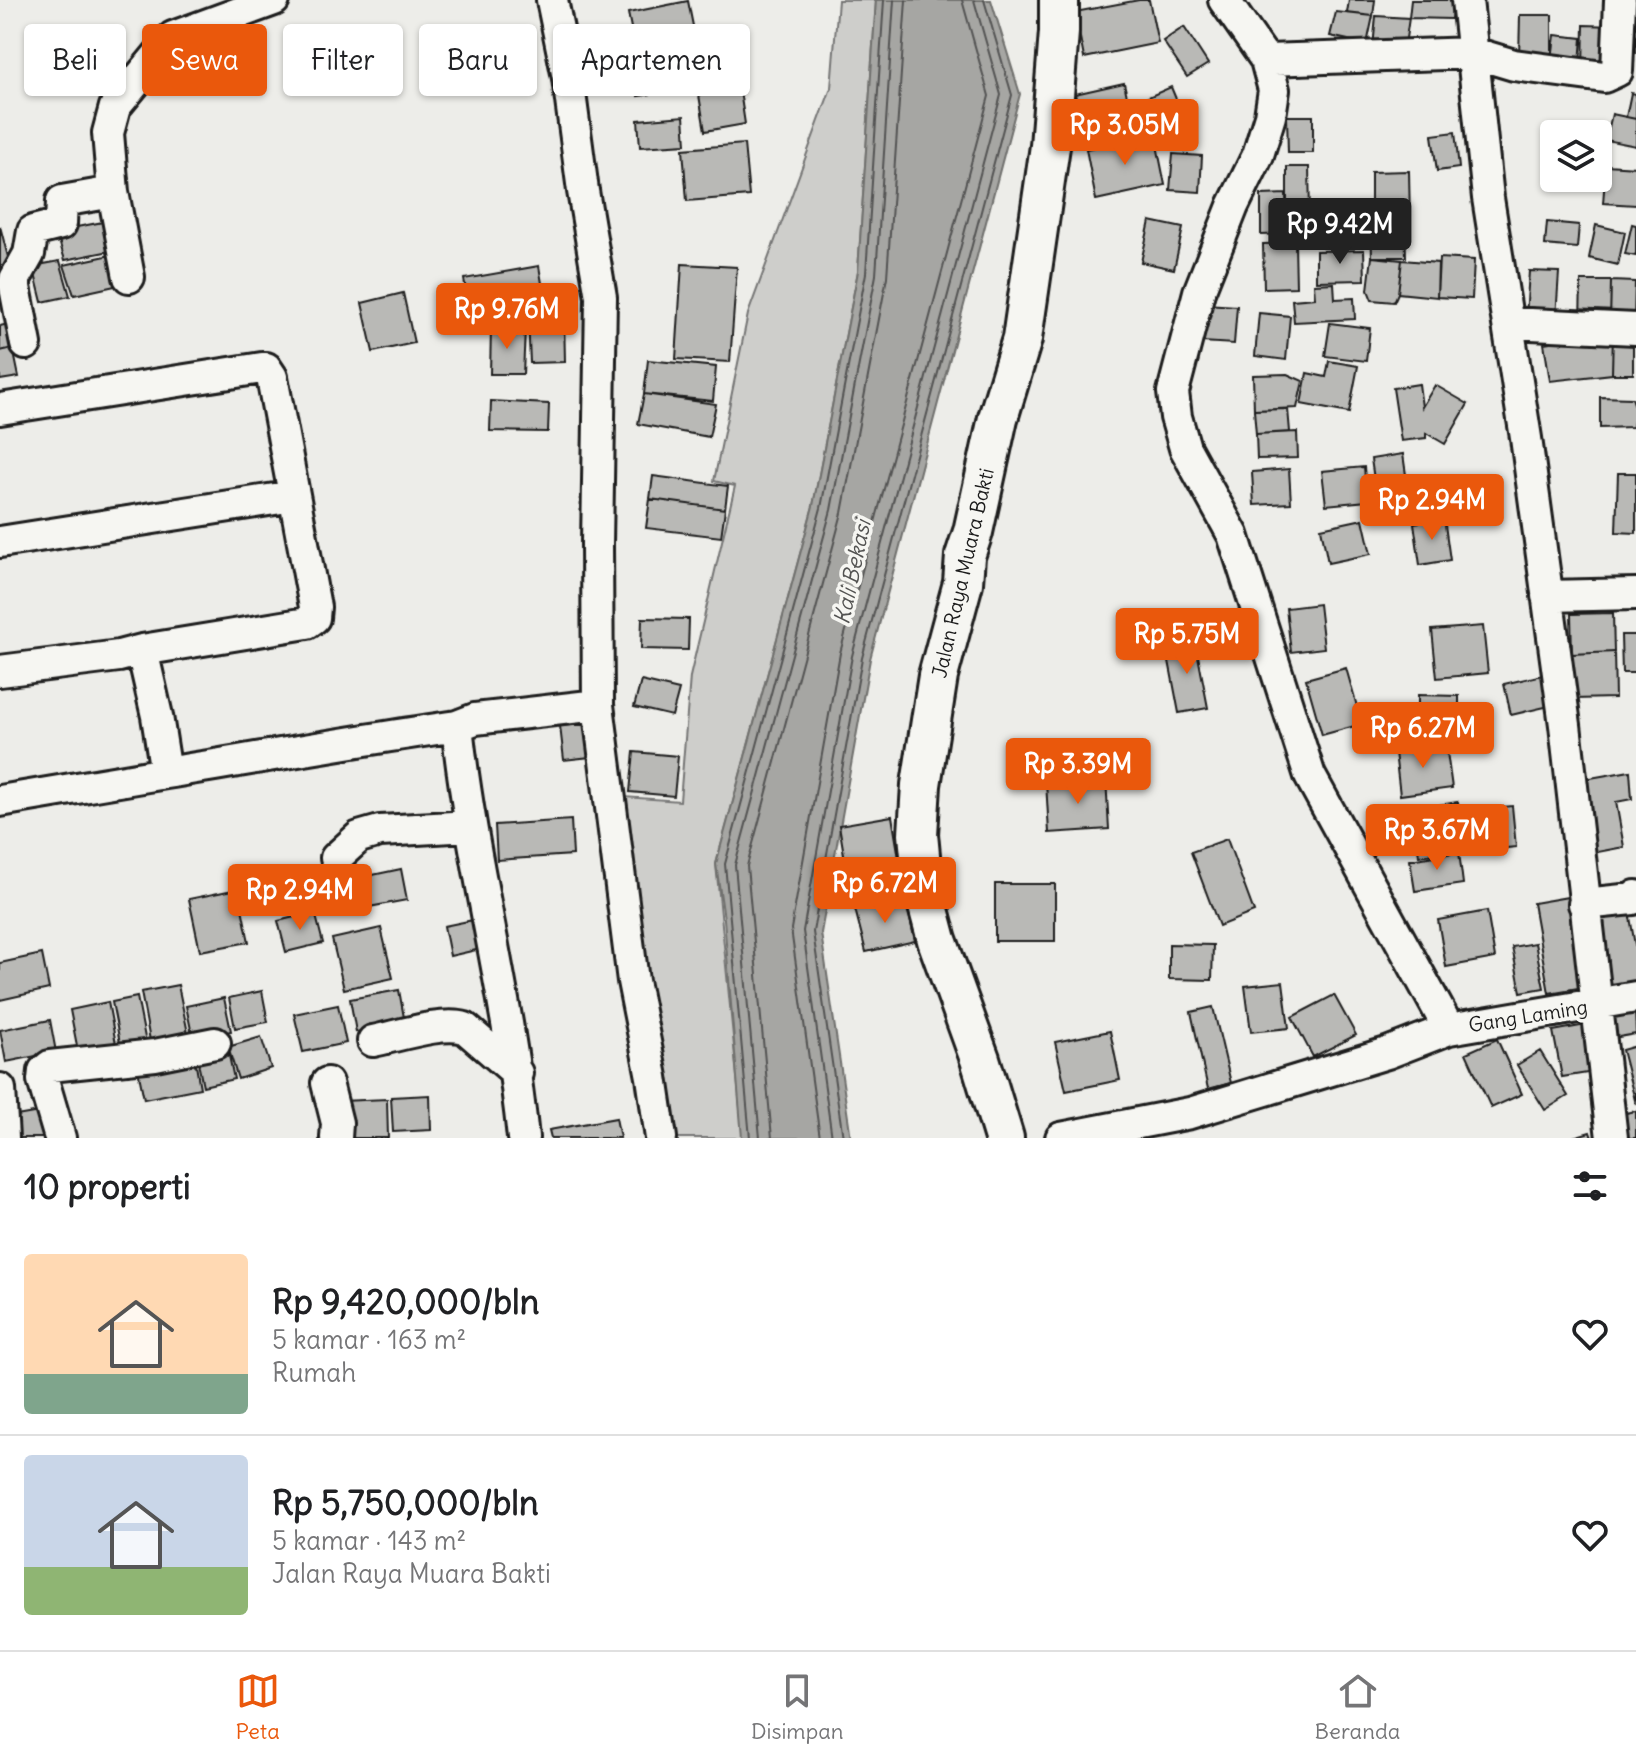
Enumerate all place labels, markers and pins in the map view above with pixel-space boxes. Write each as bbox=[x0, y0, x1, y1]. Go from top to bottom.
pin: Rp 3.05M bbox=[1042, 99, 1208, 167]
pin: Rp 9.42M bbox=[1257, 198, 1423, 266]
pin: Rp 9.76M bbox=[424, 283, 590, 351]
pin: Rp 2.94M bbox=[1349, 474, 1515, 542]
pin: Rp 5.75M bbox=[1104, 608, 1270, 676]
pin: Rp 6.27M bbox=[1340, 702, 1506, 770]
pin: Rp 3.39M bbox=[995, 738, 1161, 806]
pin: Rp 3.67M bbox=[1354, 804, 1520, 872]
pin: Rp 6.72M bbox=[802, 857, 968, 925]
pin: Rp 2.94M bbox=[217, 864, 383, 932]

